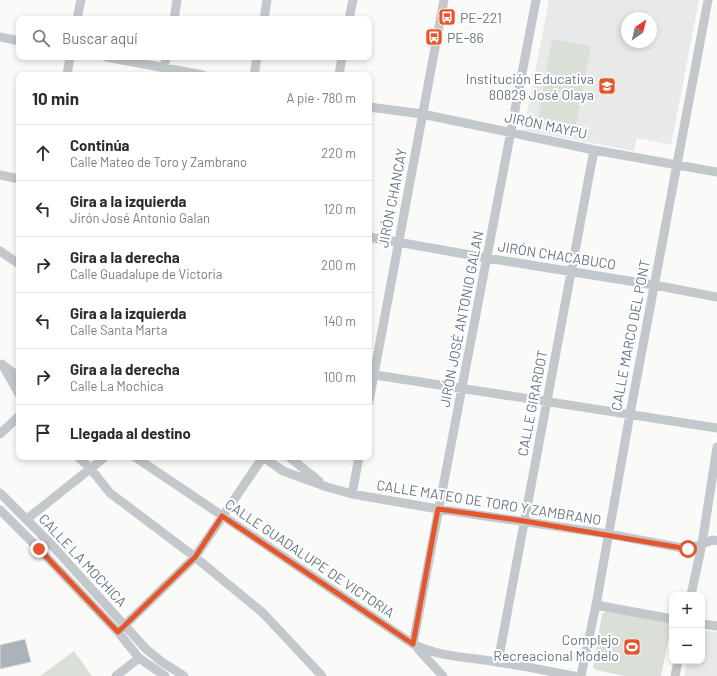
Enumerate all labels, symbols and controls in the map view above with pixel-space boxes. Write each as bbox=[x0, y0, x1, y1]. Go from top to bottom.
bus stop icon: PE-221 bbox=[437, 7, 457, 27]
place label: PE-221 bbox=[460, 9, 502, 26]
north arrow bbox=[621, 12, 657, 48]
search box bbox=[16, 16, 372, 60]
icon: search bbox=[30, 27, 52, 49]
bus stop icon: PE-86 bbox=[424, 27, 444, 47]
text: Buscar aquí bbox=[62, 29, 138, 47]
place label: PE-86 bbox=[447, 29, 484, 46]
place label: Institución Educativa 80829 José Olaya bbox=[466, 70, 594, 103]
school or university icon: Institución Educativa 80829 José Olaya bbox=[597, 76, 617, 96]
text: 10 min bbox=[32, 88, 79, 108]
text: A pie · 780 m bbox=[287, 90, 356, 106]
street label: JIRÓN MAYPU bbox=[503, 108, 589, 142]
text: Continúa bbox=[70, 136, 130, 154]
icon: ahead bbox=[32, 142, 54, 164]
text: 220 m bbox=[321, 145, 356, 161]
street label: JIRÓN CHANCAY bbox=[374, 147, 410, 249]
text: Calle Mateo de Toro y Zambrano bbox=[70, 154, 247, 170]
text: Gira a la izquierda bbox=[70, 192, 186, 210]
icon: left bbox=[32, 198, 54, 220]
text: 120 m bbox=[324, 201, 356, 217]
text: Jirón José Antonio Galan bbox=[70, 210, 210, 226]
street label: JIRÓN JOSÉ ANTONIO GALAN bbox=[436, 229, 486, 409]
street label: JIRÓN CHACABUCO bbox=[497, 237, 617, 273]
text: Gira a la derecha bbox=[70, 248, 180, 266]
icon: right bbox=[32, 254, 54, 276]
text: 200 m bbox=[321, 257, 356, 273]
street label: CALLE MARCO DEL PONT bbox=[607, 258, 653, 412]
text: Calle Guadalupe de Victoria bbox=[70, 266, 223, 282]
text: Gira a la izquierda bbox=[70, 304, 186, 322]
icon: left bbox=[32, 310, 54, 332]
text: 140 m bbox=[324, 313, 356, 329]
text: Calle Santa Marta bbox=[70, 322, 167, 338]
street label: CALLE GIRARDOT bbox=[513, 348, 551, 457]
text: Gira a la derecha bbox=[70, 360, 180, 378]
icon: right bbox=[32, 366, 54, 388]
text: 100 m bbox=[323, 369, 356, 385]
text: Calle La Mochica bbox=[70, 378, 163, 394]
icon: arrive bbox=[32, 422, 54, 444]
text: Llegada al destino bbox=[70, 424, 191, 442]
street label: CALLE MATEO DE TORO Y ZAMBRANO bbox=[375, 476, 603, 528]
street label: CALLE GUADALUPE DE VICTORIA bbox=[222, 495, 398, 621]
street label: CALLE LA MOCHICA bbox=[36, 510, 131, 610]
route end bbox=[30, 540, 48, 558]
route start bbox=[679, 540, 697, 558]
map controls bbox=[669, 592, 705, 664]
button: + bbox=[669, 592, 705, 628]
button: − bbox=[669, 628, 705, 664]
place label: Complejo Recreacional Modelo bbox=[493, 631, 619, 664]
sports icon: Complejo Recreacional Modelo bbox=[622, 637, 642, 657]

